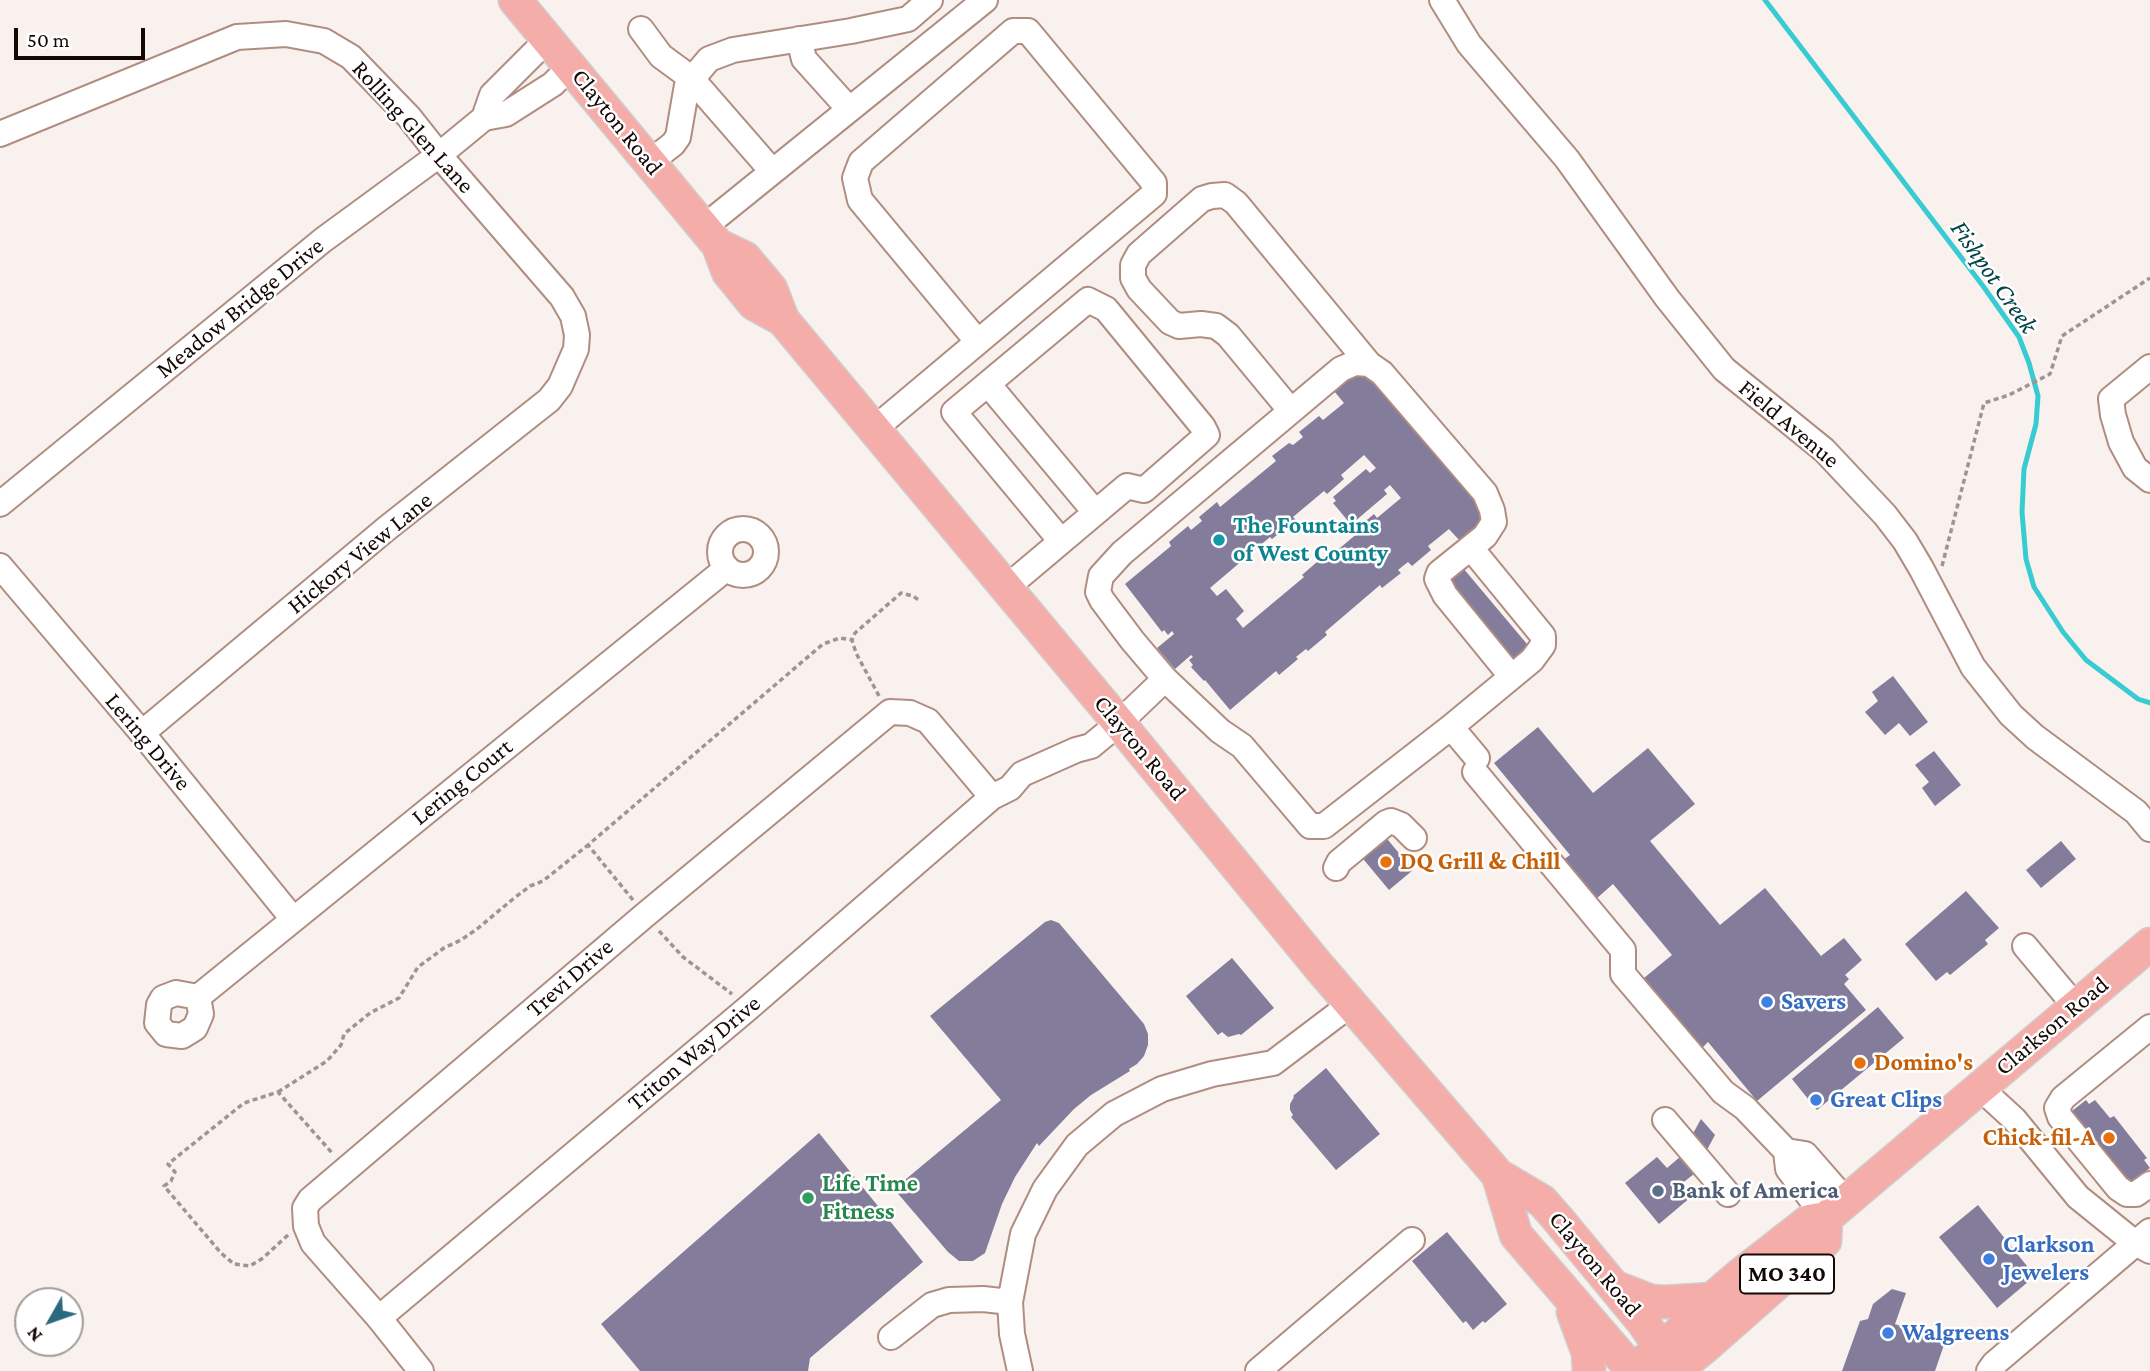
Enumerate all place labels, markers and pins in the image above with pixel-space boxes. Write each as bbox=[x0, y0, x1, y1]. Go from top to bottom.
place label: The Fountains of West County bbox=[1233, 512, 1388, 568]
marker: The Fountains of West County bbox=[1211, 532, 1227, 548]
place label: DQ Grill & Chill bbox=[1400, 848, 1560, 876]
marker: DQ Grill & Chill bbox=[1378, 854, 1394, 870]
place label: Savers bbox=[1781, 988, 1846, 1016]
marker: Savers bbox=[1759, 994, 1775, 1010]
place label: Domino's bbox=[1874, 1049, 1973, 1077]
marker: Domino's bbox=[1852, 1055, 1868, 1071]
place label: Great Clips bbox=[1830, 1086, 1942, 1114]
marker: Great Clips bbox=[1808, 1092, 1824, 1108]
place label: Chick-fil-A bbox=[1983, 1124, 2095, 1152]
marker: Chick-fil-A bbox=[2101, 1130, 2117, 1146]
place label: Life Time Fitness bbox=[822, 1170, 918, 1226]
place label: Bank of America bbox=[1672, 1177, 1839, 1205]
marker: Bank of America bbox=[1650, 1183, 1666, 1199]
marker: Life Time Fitness bbox=[800, 1190, 816, 1206]
place label: Clarkson Jewelers bbox=[2003, 1231, 2095, 1287]
marker: Clarkson Jewelers bbox=[1981, 1251, 1997, 1267]
place label: Walgreens bbox=[1902, 1319, 2009, 1347]
marker: Walgreens bbox=[1880, 1325, 1896, 1341]

